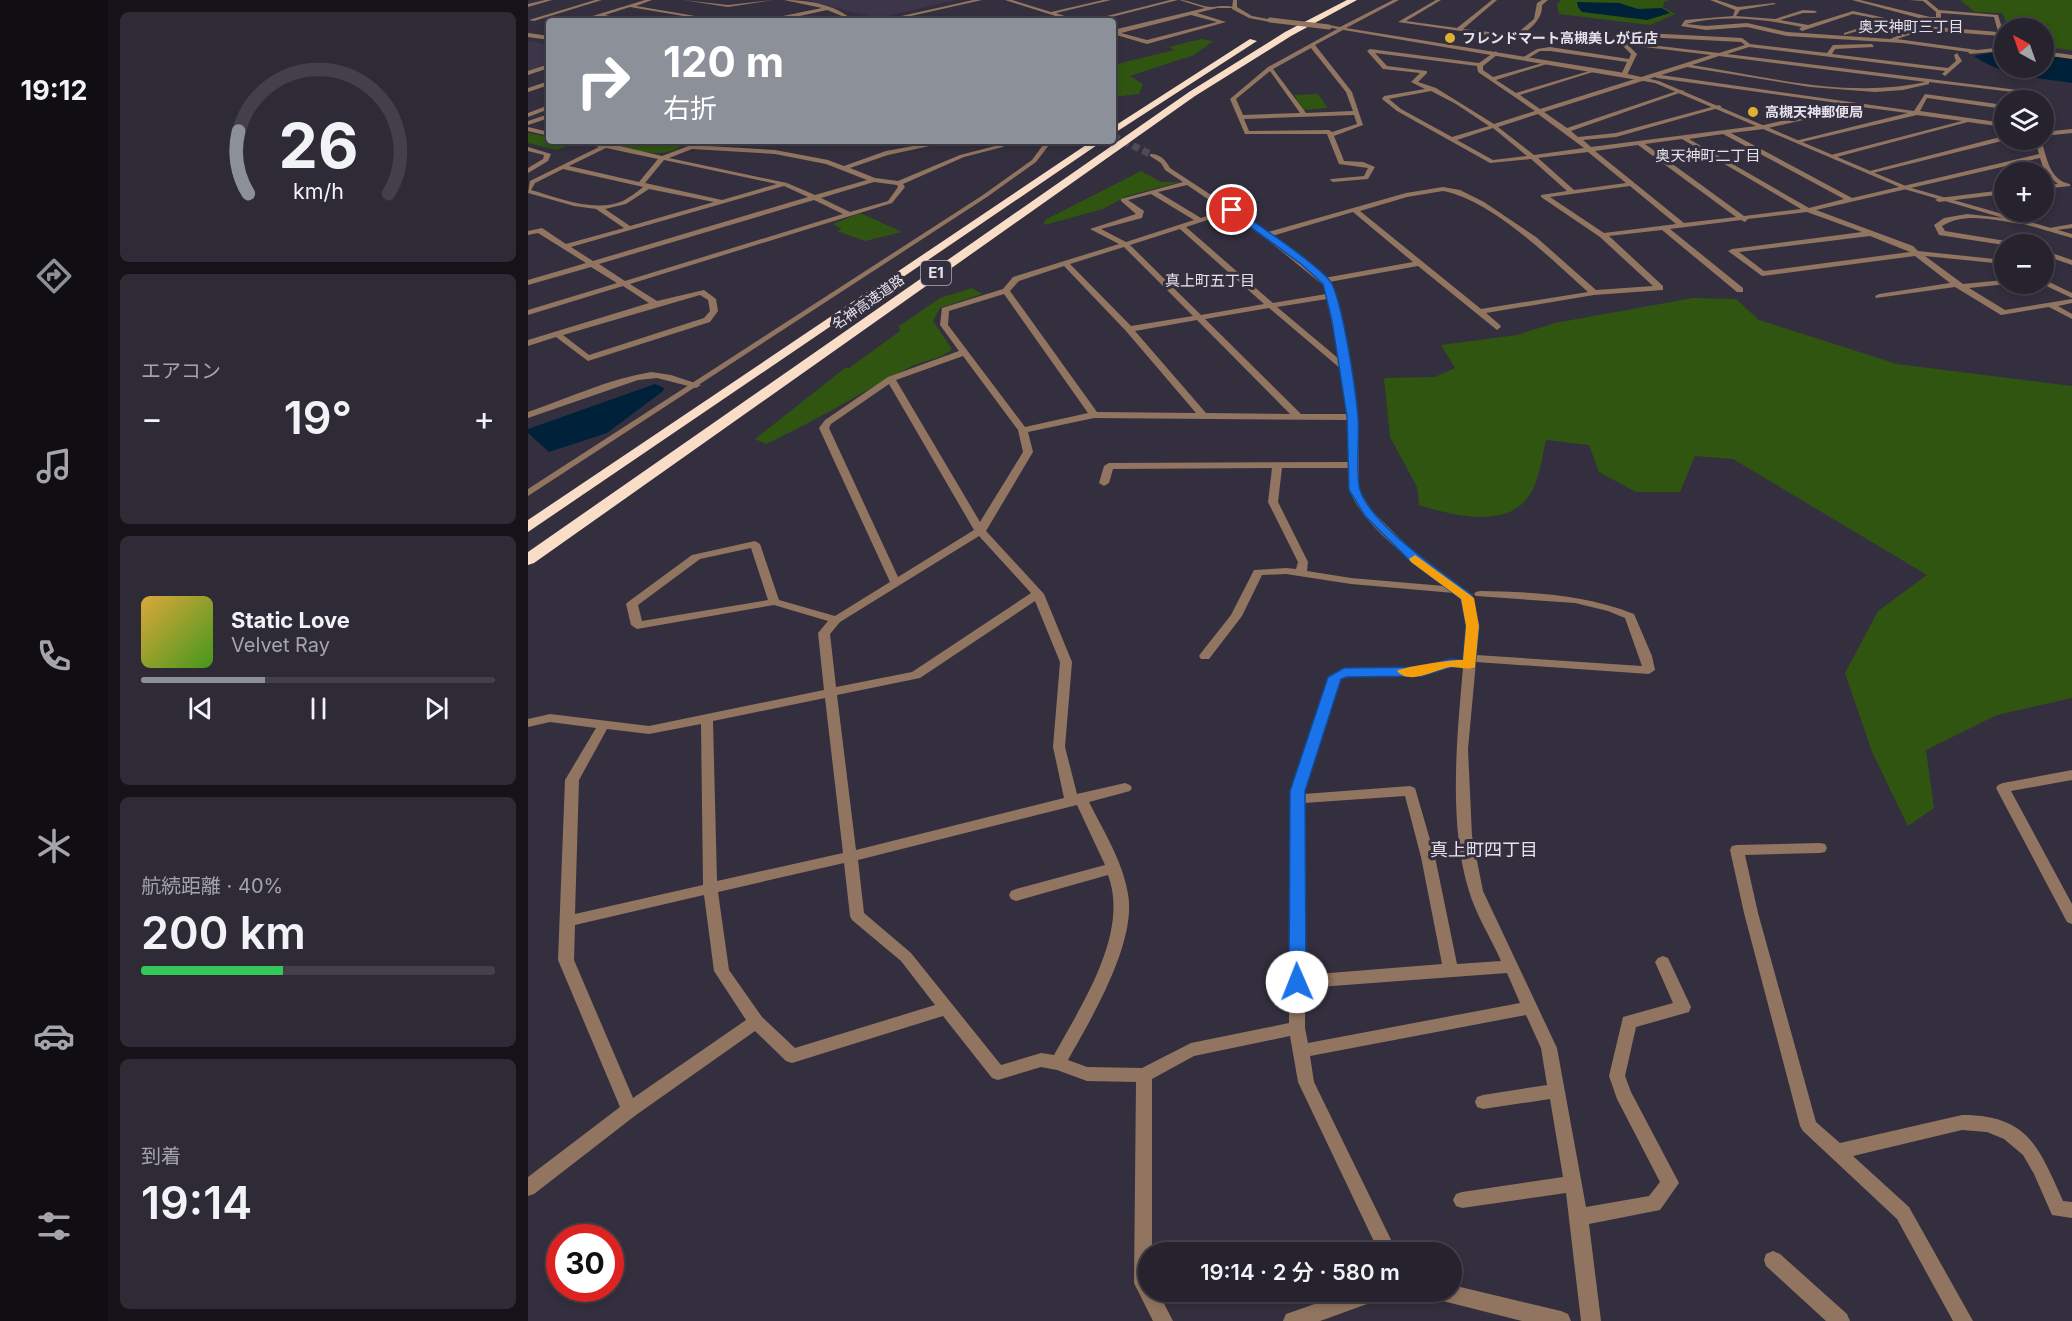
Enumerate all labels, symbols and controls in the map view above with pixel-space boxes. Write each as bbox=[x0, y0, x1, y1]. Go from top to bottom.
district label: 奥天神町三丁目 bbox=[1858, 17, 1964, 36]
north arrow bbox=[1994, 18, 2054, 78]
map controls bbox=[1994, 18, 2054, 294]
place label: フレンドマート高槻美しが丘店 bbox=[1462, 29, 1658, 46]
marker: フレンドマート高槻美しが丘店 bbox=[1443, 31, 1457, 45]
text: 120 m bbox=[663, 36, 784, 87]
icon: right bbox=[564, 42, 642, 120]
text: 19:12 bbox=[21, 74, 87, 107]
button: layers bbox=[1994, 90, 2054, 150]
text: 右折 bbox=[663, 92, 717, 125]
place label: 高槻天神郵便局 bbox=[1765, 103, 1863, 120]
marker: 高槻天神郵便局 bbox=[1746, 105, 1760, 119]
text: 26 bbox=[278, 108, 358, 183]
district label: 奥天神町二丁目 bbox=[1655, 146, 1761, 165]
button: + bbox=[1994, 162, 2054, 222]
text: km/h bbox=[293, 178, 343, 204]
pin bbox=[1206, 184, 1257, 235]
icon: arrive bbox=[1215, 193, 1248, 226]
button: − bbox=[1994, 234, 2054, 294]
icon: directions bbox=[33, 255, 75, 297]
road number: E1 bbox=[921, 261, 951, 285]
street label: 名神高速道路 bbox=[828, 271, 907, 333]
district label: 真上町五丁目 bbox=[1165, 271, 1255, 290]
text: エアコン bbox=[141, 359, 221, 383]
text: 19° bbox=[284, 390, 352, 445]
text: − bbox=[141, 398, 163, 438]
text: + bbox=[473, 398, 495, 438]
icon: music bbox=[33, 445, 75, 487]
text: Static Love bbox=[231, 607, 350, 633]
text: Velvet Ray bbox=[231, 633, 330, 657]
icon: phone bbox=[33, 635, 75, 677]
icon: previous bbox=[184, 692, 217, 725]
icon: pause bbox=[302, 692, 335, 725]
icon: next bbox=[420, 692, 453, 725]
icon: climate bbox=[33, 825, 75, 867]
district label: 真上町四丁目 bbox=[1430, 839, 1538, 860]
text: 航続距離 · 40% bbox=[141, 874, 283, 898]
text: 200 km bbox=[141, 905, 306, 960]
position arrow bbox=[1265, 950, 1329, 1014]
icon: car bbox=[33, 1015, 75, 1057]
text: 到着 bbox=[141, 1144, 181, 1168]
text: 19:14 bbox=[141, 1175, 252, 1230]
icon: filters bbox=[33, 1205, 75, 1247]
speed limit sign: 30 bbox=[546, 1224, 624, 1302]
text: 19:14 · 2 分 · 580 m bbox=[1200, 1259, 1400, 1285]

